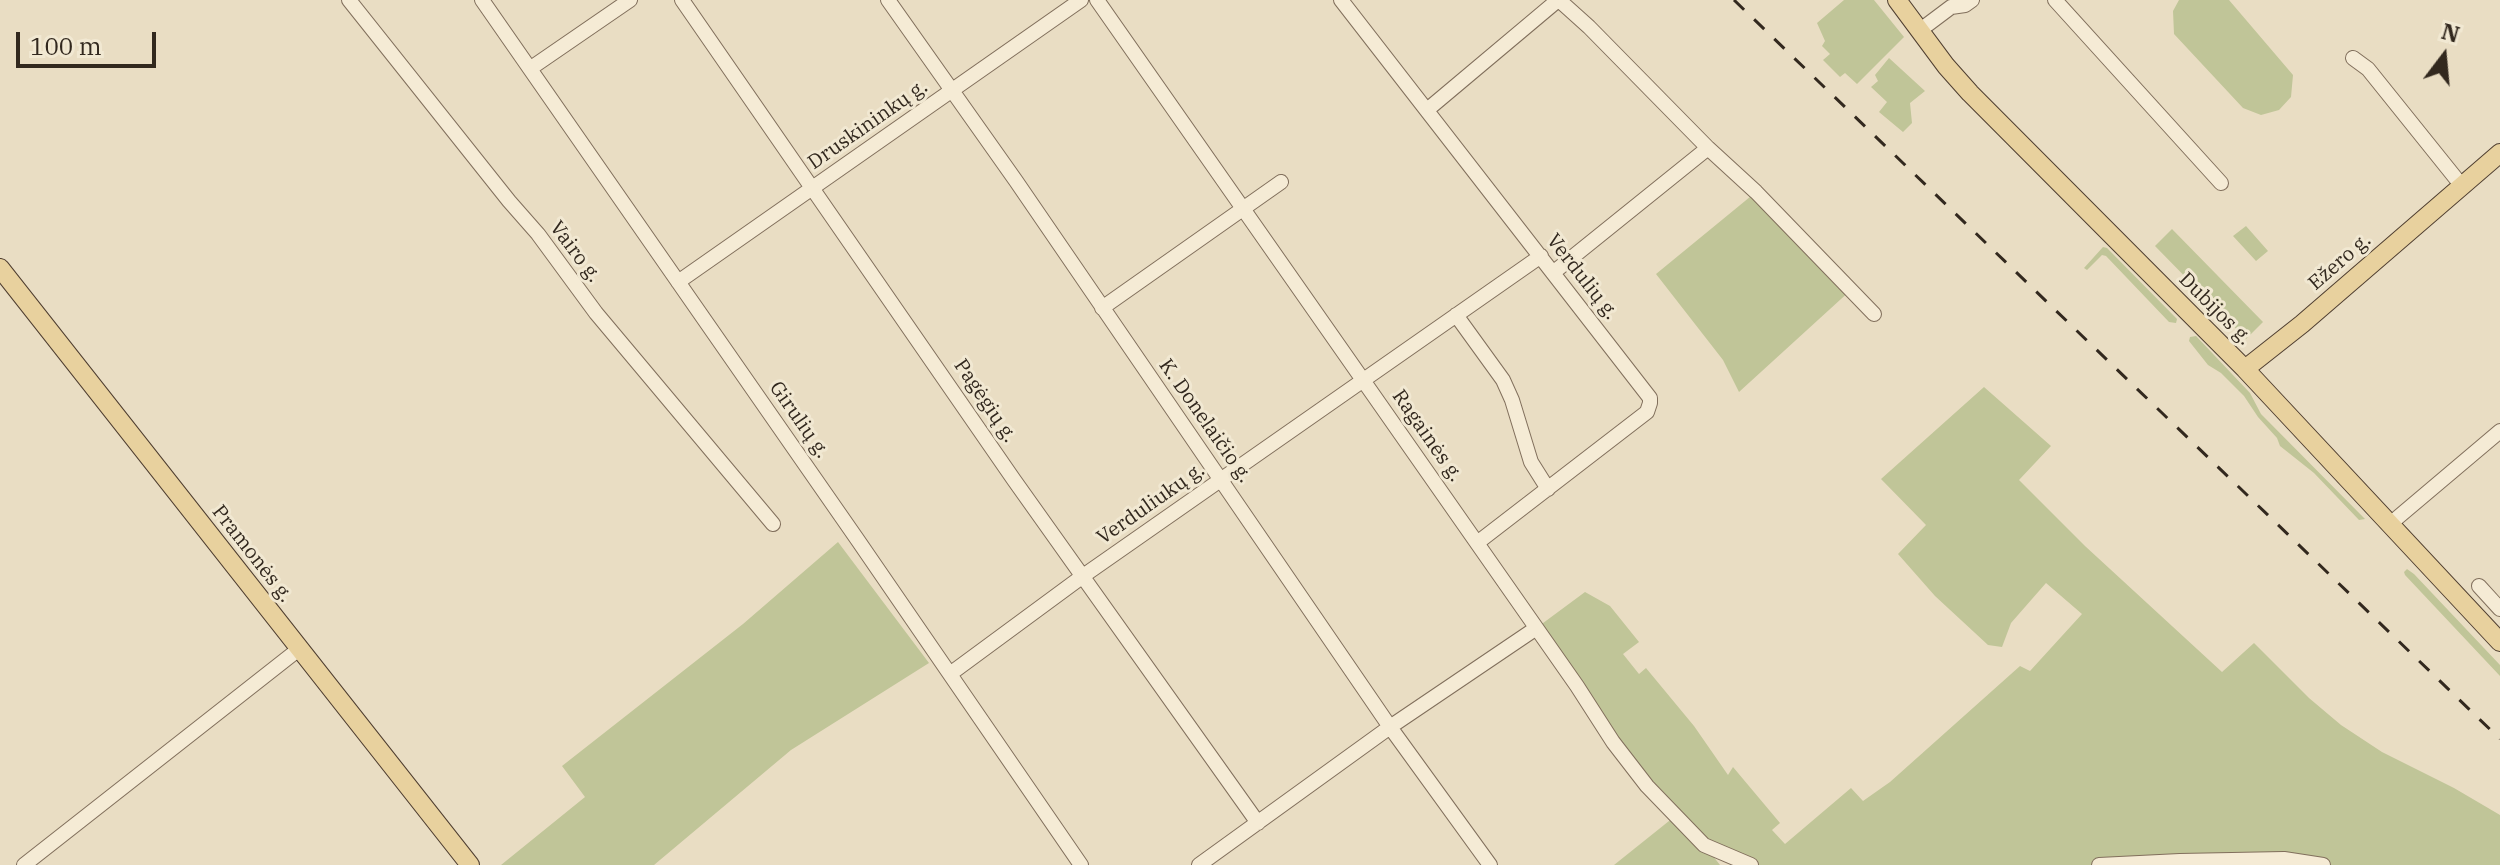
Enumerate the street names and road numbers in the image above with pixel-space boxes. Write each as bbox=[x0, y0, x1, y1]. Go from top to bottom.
street label: Druskininkų g. bbox=[804, 75, 932, 175]
street label: Vairo g. bbox=[544, 217, 606, 287]
street label: Ežero g. bbox=[2304, 228, 2376, 296]
street label: Verdulių g. bbox=[1541, 229, 1623, 325]
street label: Dubijos g. bbox=[2174, 268, 2256, 350]
street label: K. Donelaičio g. bbox=[1153, 354, 1257, 488]
street label: Pagėgių g. bbox=[948, 355, 1022, 447]
street label: Girulių g. bbox=[764, 377, 834, 463]
street label: Ragainės g. bbox=[1387, 385, 1467, 487]
street label: Verduliukų g. bbox=[1093, 458, 1209, 550]
street label: Pramonės g. bbox=[207, 501, 297, 607]

